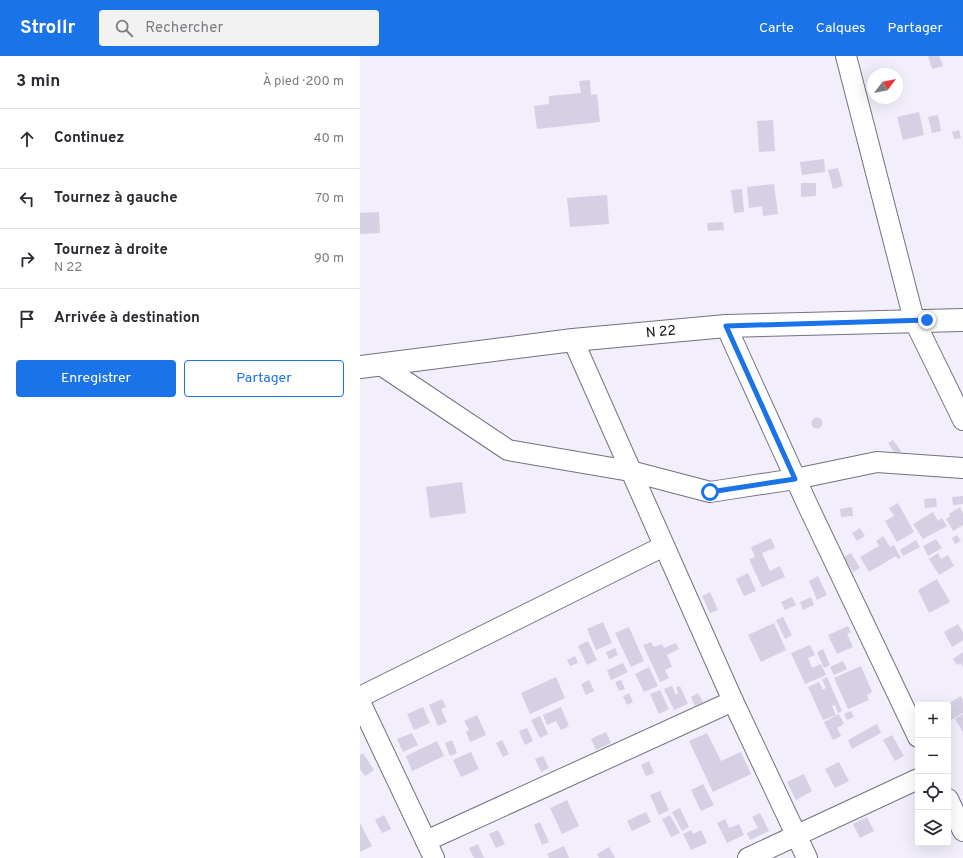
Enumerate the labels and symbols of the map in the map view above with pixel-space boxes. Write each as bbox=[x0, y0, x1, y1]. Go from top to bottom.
north arrow bbox=[867, 68, 903, 104]
route end bbox=[918, 311, 936, 329]
street label: N 22 bbox=[645, 322, 677, 342]
route start bbox=[701, 483, 719, 501]

